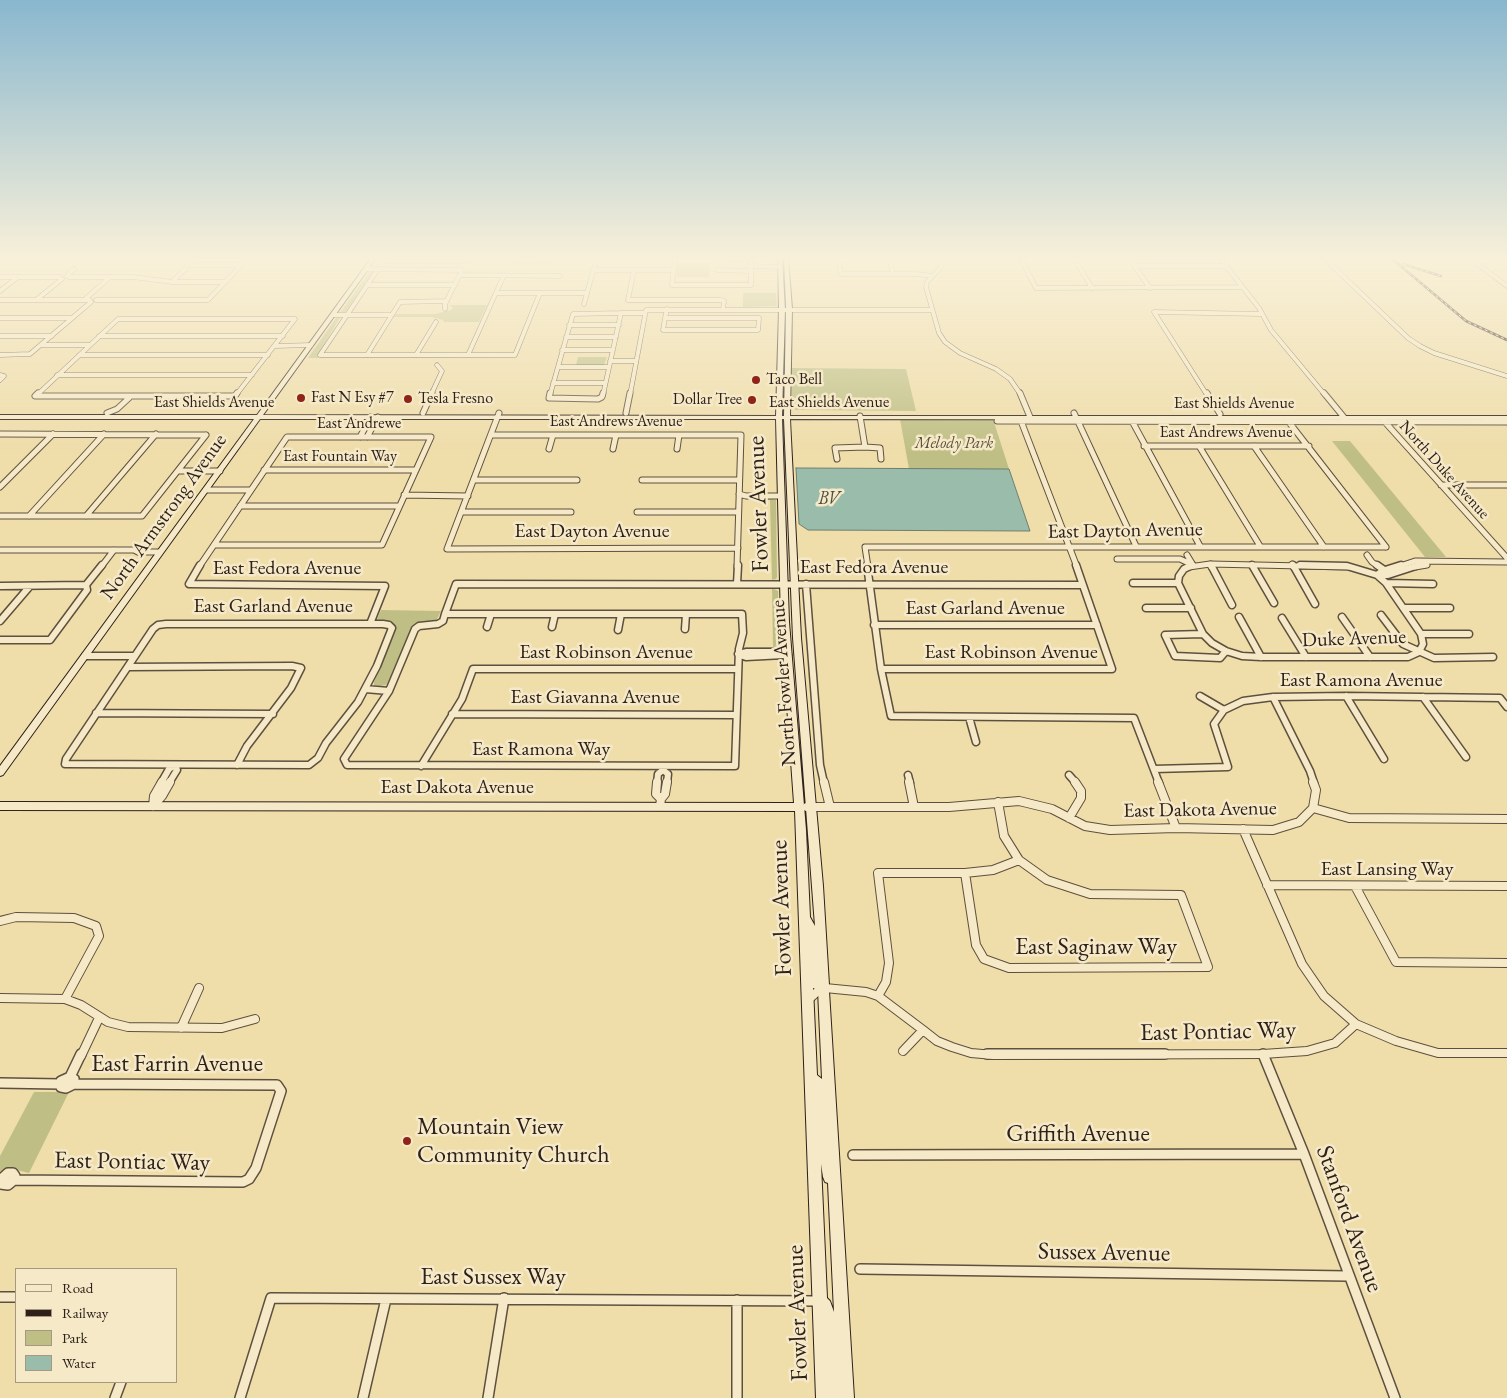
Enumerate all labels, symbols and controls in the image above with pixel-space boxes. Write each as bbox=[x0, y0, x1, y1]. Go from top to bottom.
place label: Taco Bell bbox=[766, 370, 822, 390]
marker: Taco Bell bbox=[750, 374, 762, 386]
place label: Fast N Esy #7 bbox=[311, 388, 394, 408]
place label: Tesla Fresno bbox=[418, 389, 493, 409]
place label: Dollar Tree bbox=[673, 390, 742, 410]
marker: Fast N Esy #7 bbox=[295, 392, 307, 404]
street label: East Shields Avenue bbox=[154, 393, 274, 413]
marker: Tesla Fresno bbox=[402, 393, 414, 405]
street label: East Shields Avenue bbox=[769, 393, 889, 413]
marker: Dollar Tree bbox=[746, 394, 758, 406]
street label: East Shields Avenue bbox=[1174, 394, 1294, 414]
street label: East Andrews Avenue bbox=[550, 412, 682, 432]
street label: East Andrewe bbox=[317, 414, 401, 434]
street label: North Duke Avenue bbox=[1395, 417, 1493, 523]
street label: East Andrews Avenue bbox=[1160, 423, 1292, 443]
street label: North Armstrong Avenue bbox=[96, 429, 232, 605]
park label: Melody Park bbox=[915, 434, 993, 454]
street label: Fowler Avenue bbox=[742, 435, 776, 573]
street label: East Fountain Way bbox=[283, 447, 397, 467]
water label: BV bbox=[818, 488, 840, 510]
street label: East Dayton Avenue bbox=[1047, 518, 1203, 544]
street label: East Dayton Avenue bbox=[514, 520, 670, 544]
street label: East Fedora Avenue bbox=[800, 556, 948, 580]
street label: East Fedora Avenue bbox=[213, 557, 361, 581]
street label: East Garland Avenue bbox=[193, 595, 353, 619]
street label: East Garland Avenue bbox=[905, 597, 1065, 621]
street label: North Fowler Avenue bbox=[766, 599, 802, 767]
street label: Duke Avenue bbox=[1302, 625, 1406, 653]
street label: East Robinson Avenue bbox=[519, 641, 693, 665]
street label: East Robinson Avenue bbox=[924, 641, 1098, 665]
street label: East Ramona Avenue bbox=[1279, 669, 1443, 693]
street label: East Giavanna Avenue bbox=[510, 686, 680, 710]
street label: East Ramona Way bbox=[472, 738, 610, 762]
street label: East Dakota Avenue bbox=[380, 776, 534, 800]
street label: East Dakota Avenue bbox=[1123, 797, 1277, 823]
street label: Fowler Avenue bbox=[765, 839, 799, 977]
street label: East Lansing Way bbox=[1320, 858, 1454, 882]
street label: East Saginaw Way bbox=[1015, 933, 1177, 961]
street label: East Pontiac Way bbox=[1140, 1016, 1296, 1048]
street label: East Farrin Avenue bbox=[91, 1050, 263, 1078]
place label: Mountain View Community Church bbox=[417, 1113, 610, 1169]
street label: Griffith Avenue bbox=[1006, 1120, 1150, 1148]
marker: Mountain View Community Church bbox=[401, 1135, 413, 1147]
street label: Stanford Avenue bbox=[1309, 1142, 1389, 1296]
street label: East Pontiac Way bbox=[54, 1146, 210, 1178]
street label: Sussex Avenue bbox=[1038, 1237, 1170, 1269]
street label: Fowler Avenue bbox=[781, 1244, 815, 1382]
street label: East Sussex Way bbox=[420, 1263, 566, 1291]
legend bbox=[15, 1268, 178, 1383]
text: Road bbox=[62, 1278, 93, 1297]
text: Railway bbox=[62, 1303, 108, 1322]
text: Park bbox=[62, 1328, 88, 1347]
text: Water bbox=[62, 1353, 96, 1372]

